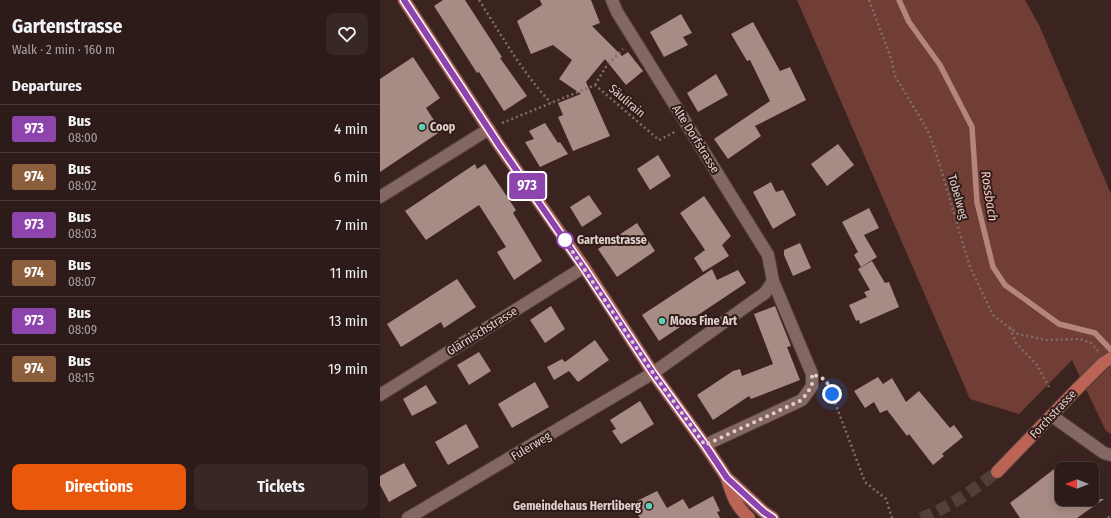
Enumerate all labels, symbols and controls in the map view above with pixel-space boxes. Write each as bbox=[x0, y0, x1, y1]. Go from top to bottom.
button: heart bbox=[326, 13, 368, 55]
text: Gartenstrasse bbox=[12, 15, 122, 38]
text: Walk · 2 min · 160 m bbox=[12, 42, 115, 57]
text: Departures bbox=[12, 77, 82, 95]
street label: Säulirain bbox=[606, 81, 648, 121]
street label: Alte Dorfstrasse bbox=[669, 102, 723, 176]
text: Bus bbox=[68, 112, 91, 130]
text: 973 bbox=[24, 120, 44, 137]
text: 4 min bbox=[334, 120, 368, 138]
place label: Coop bbox=[430, 120, 456, 134]
marker: Coop bbox=[417, 122, 427, 132]
text: 08:00 bbox=[68, 130, 98, 145]
text: Bus bbox=[68, 160, 91, 178]
text: 974 bbox=[24, 168, 44, 185]
text: 6 min bbox=[334, 168, 368, 186]
water label: Rossbach bbox=[978, 170, 1001, 222]
line badge: 973 bbox=[504, 173, 550, 199]
street label: Tobelweg bbox=[945, 173, 971, 221]
text: 973 bbox=[517, 177, 537, 194]
text: 08:02 bbox=[68, 178, 96, 193]
text: Bus bbox=[68, 208, 91, 226]
text: 973 bbox=[24, 216, 44, 233]
text: 7 min bbox=[335, 216, 368, 234]
text: 08:03 bbox=[68, 226, 97, 241]
marker: Gartenstrasse bbox=[556, 231, 574, 249]
place label: Gartenstrasse bbox=[577, 233, 647, 247]
text: Bus bbox=[68, 256, 91, 274]
text: 974 bbox=[24, 264, 44, 281]
text: 11 min bbox=[330, 264, 368, 282]
text: 08:07 bbox=[68, 274, 96, 289]
text: Bus bbox=[68, 304, 91, 322]
street label: Glärnischstrasse bbox=[444, 304, 520, 358]
text: 973 bbox=[24, 312, 44, 329]
text: 13 min bbox=[329, 312, 368, 330]
place label: Moos Fine Art bbox=[670, 314, 738, 328]
marker: Moos Fine Art bbox=[657, 316, 667, 326]
text: 08:09 bbox=[68, 322, 97, 337]
text: Bus bbox=[68, 352, 91, 370]
text: 974 bbox=[24, 360, 44, 377]
text: 19 min bbox=[328, 360, 368, 378]
text: 08:15 bbox=[68, 370, 95, 385]
your location bbox=[822, 384, 842, 404]
street label: Forchstrasse bbox=[1027, 387, 1079, 441]
street label: Fulerweg bbox=[509, 429, 554, 463]
north arrow bbox=[1055, 462, 1099, 506]
map controls bbox=[1055, 462, 1099, 506]
button: Directions bbox=[12, 464, 186, 510]
button: Tickets bbox=[194, 464, 368, 510]
place label: Gemeindehaus Herrliberg bbox=[513, 499, 641, 513]
marker: Gemeindehaus Herrliberg bbox=[644, 501, 654, 511]

